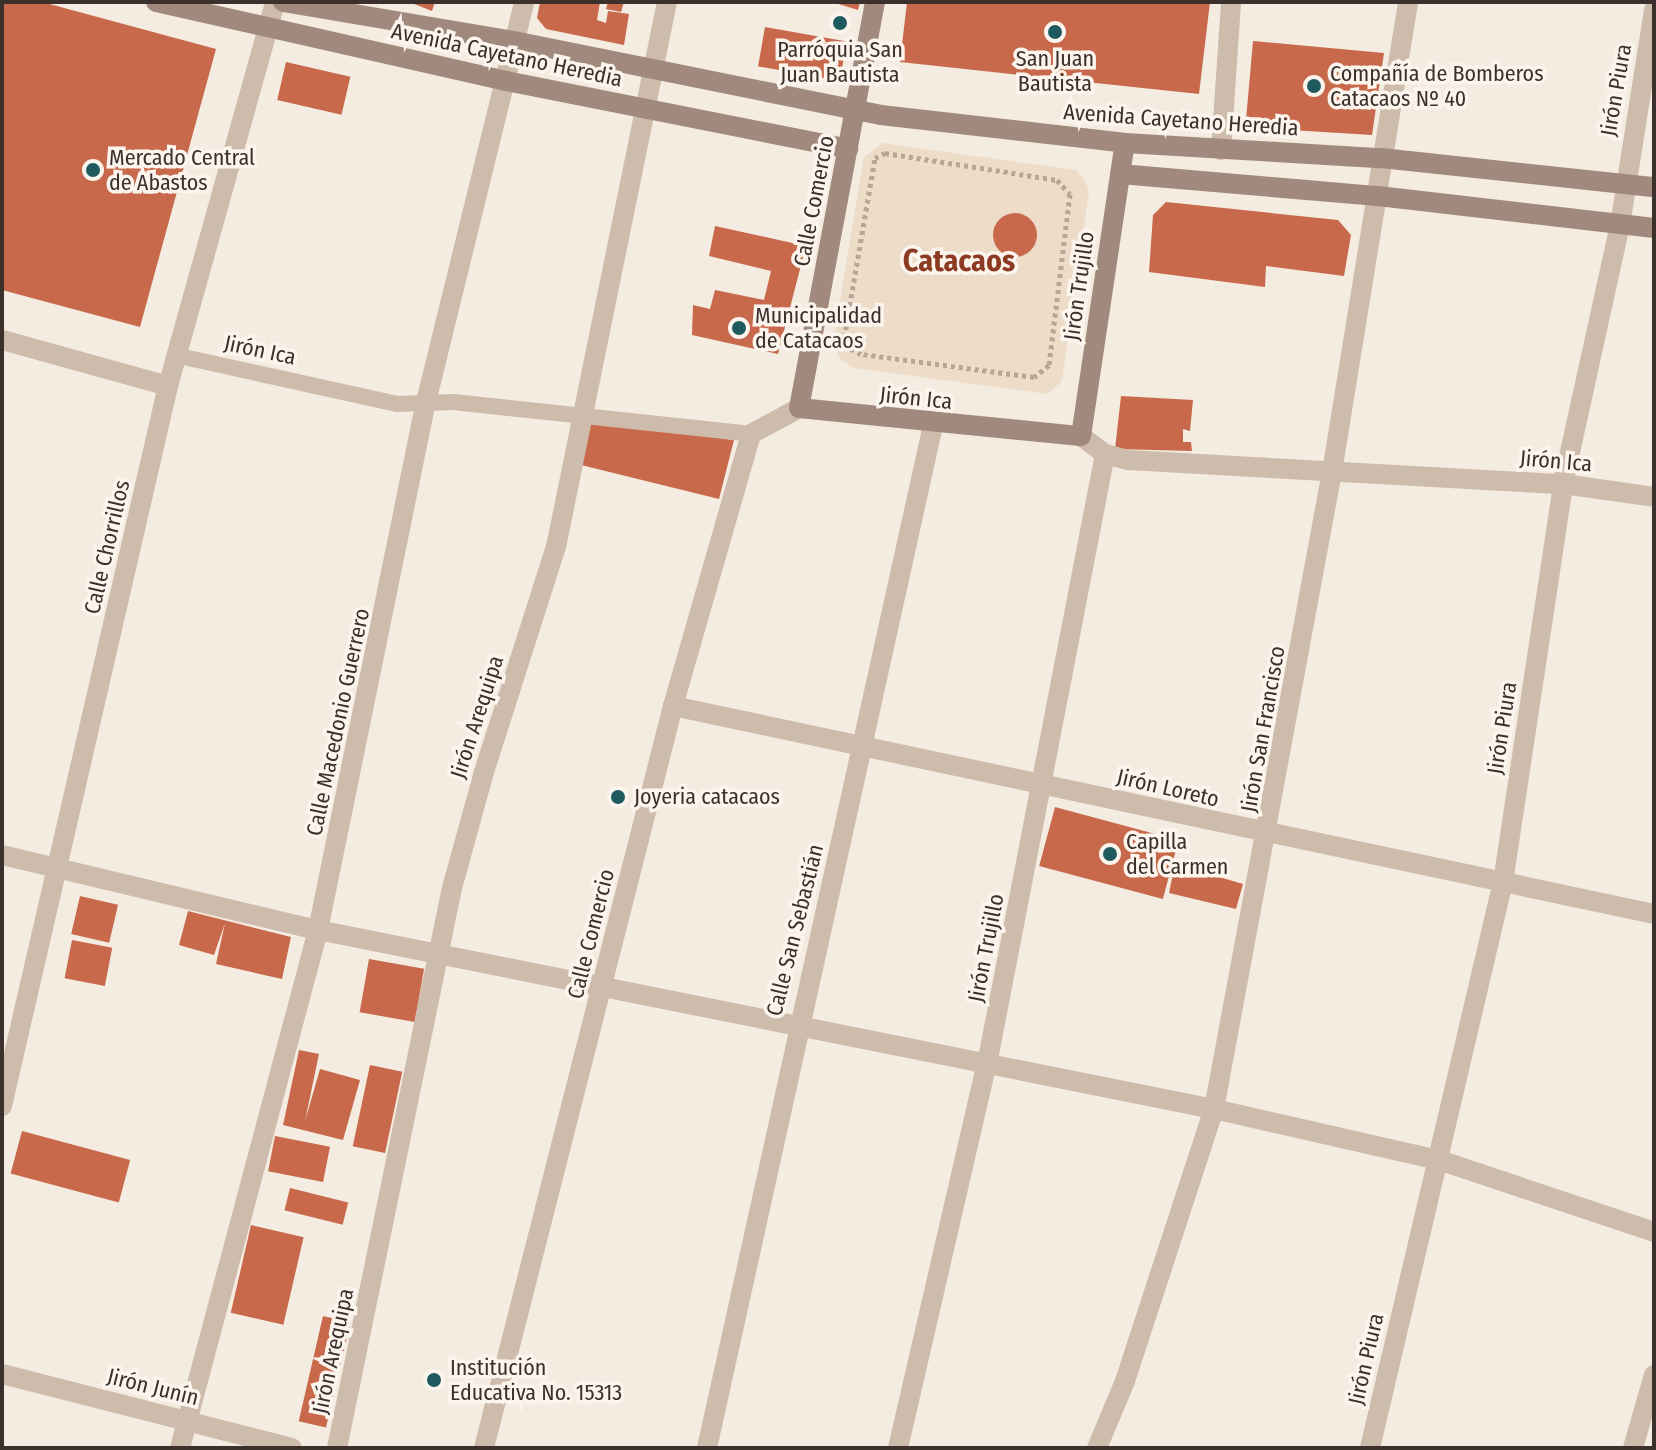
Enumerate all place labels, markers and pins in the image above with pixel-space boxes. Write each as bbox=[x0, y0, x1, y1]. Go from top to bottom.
marker: Parróquia San Juan Bautista bbox=[831, 14, 849, 32]
marker: San Juan Bautista bbox=[1046, 23, 1064, 41]
place label: Parróquia San Juan Bautista bbox=[777, 36, 903, 88]
place label: San Juan Bautista bbox=[1016, 45, 1094, 96]
place label: Compañía de Bomberos Catacaos Nº 40 bbox=[1330, 60, 1544, 112]
marker: Compañía de Bomberos Catacaos Nº 40 bbox=[1305, 77, 1323, 95]
place label: Mercado Central de Abastos bbox=[109, 144, 255, 196]
marker: Mercado Central de Abastos bbox=[84, 161, 102, 179]
place label: Municipalidad de Catacaos bbox=[755, 302, 882, 354]
marker: Municipalidad de Catacaos bbox=[730, 319, 748, 337]
place label: Joyeria catacaos bbox=[634, 784, 780, 810]
marker: Joyeria catacaos bbox=[609, 788, 627, 806]
place label: Capilla del Carmen bbox=[1126, 828, 1228, 880]
marker: Capilla del Carmen bbox=[1101, 845, 1119, 863]
place label: Institución Educativa No. 15313 bbox=[450, 1354, 622, 1406]
marker: Institución Educativa No. 15313 bbox=[425, 1371, 443, 1389]

